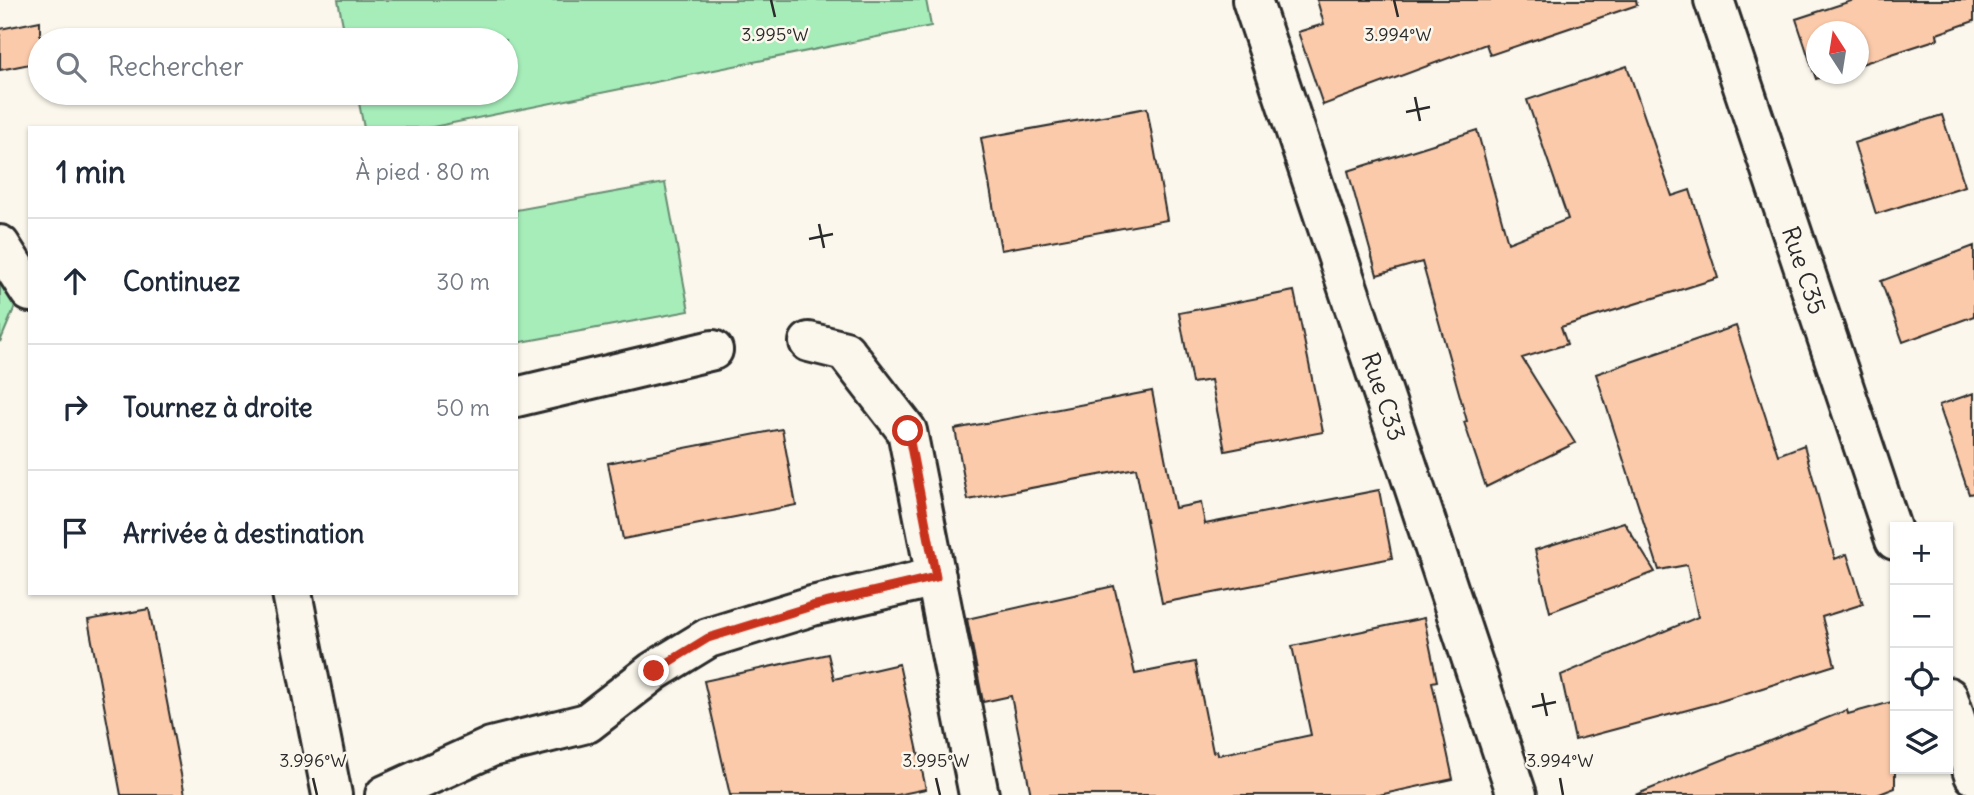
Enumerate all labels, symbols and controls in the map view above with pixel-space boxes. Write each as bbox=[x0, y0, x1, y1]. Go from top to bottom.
north arrow bbox=[1806, 21, 1869, 84]
text: 3.995°W bbox=[741, 23, 809, 46]
text: 3.994°W bbox=[1364, 23, 1432, 46]
search box bbox=[28, 28, 518, 105]
icon: search bbox=[52, 48, 90, 86]
text: Rechercher bbox=[108, 50, 244, 83]
text: 1 min bbox=[56, 153, 125, 191]
text: À pied · 80 m bbox=[355, 157, 490, 186]
street label: Rue C35 bbox=[1776, 222, 1833, 318]
icon: ahead bbox=[56, 262, 94, 300]
text: Continuez bbox=[123, 265, 240, 298]
text: 30 m bbox=[436, 267, 490, 296]
street label: Rue C33 bbox=[1356, 349, 1413, 444]
icon: right bbox=[56, 388, 94, 426]
text: Tournez à droite bbox=[123, 391, 313, 424]
text: 50 m bbox=[436, 393, 490, 422]
route start bbox=[892, 415, 923, 446]
icon: arrive bbox=[56, 514, 94, 552]
text: Arrivée à destination bbox=[123, 517, 364, 550]
map controls bbox=[1890, 522, 1953, 774]
button: + bbox=[1890, 522, 1953, 585]
button: − bbox=[1890, 585, 1953, 648]
button: locate bbox=[1890, 648, 1953, 711]
route end bbox=[638, 655, 669, 686]
button: layers bbox=[1890, 711, 1953, 774]
text: 3.996°W bbox=[279, 749, 347, 772]
text: 3.995°W bbox=[902, 749, 970, 772]
text: 3.994°W bbox=[1526, 749, 1594, 772]

